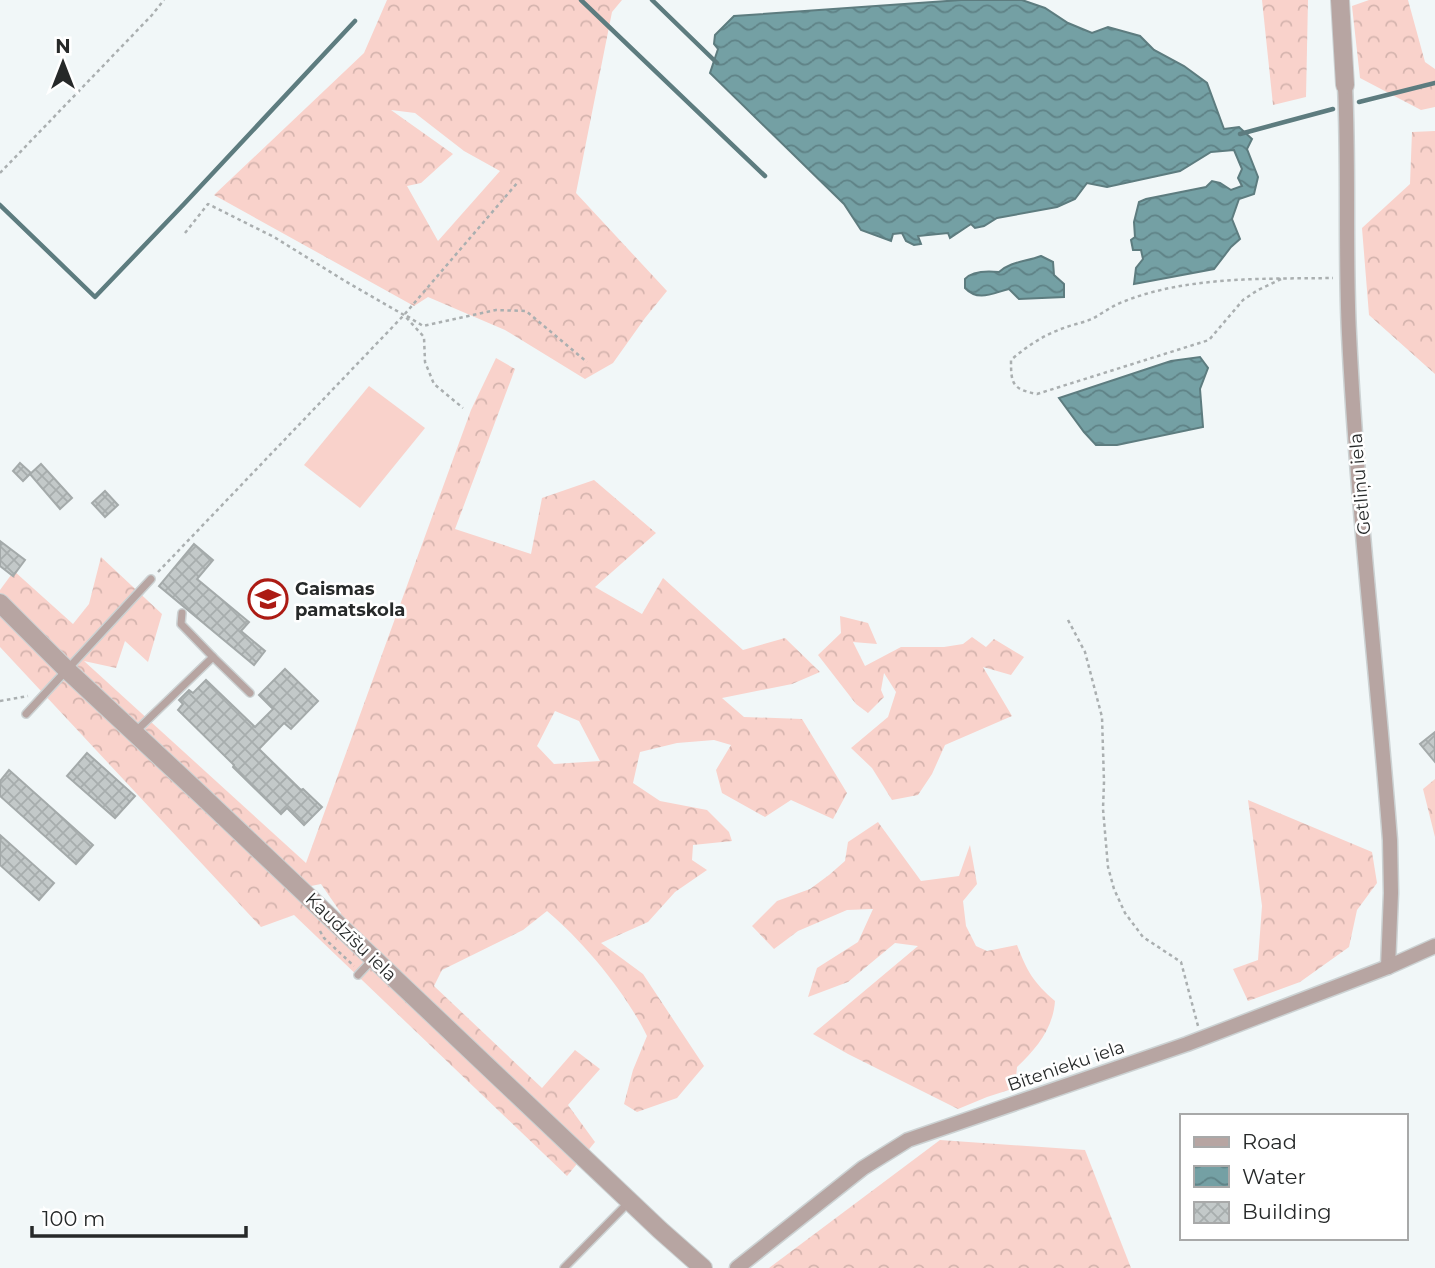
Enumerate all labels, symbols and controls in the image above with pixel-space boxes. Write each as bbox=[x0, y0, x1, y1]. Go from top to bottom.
north arrow bbox=[28, 28, 98, 98]
text: N bbox=[55, 35, 71, 58]
street label: Getliņu iela bbox=[1345, 432, 1376, 536]
school or university icon: Gaismas pamatskola bbox=[247, 578, 289, 620]
place label: Gaismas pamatskola bbox=[295, 578, 405, 621]
street label: Kaudzīšu iela bbox=[301, 888, 401, 986]
street label: Bitenieku iela bbox=[1004, 1036, 1128, 1096]
legend bbox=[1180, 1114, 1407, 1240]
text: Road bbox=[1242, 1129, 1297, 1154]
text: Water bbox=[1242, 1164, 1306, 1189]
scale bar bbox=[32, 1194, 245, 1238]
text: Building bbox=[1242, 1199, 1332, 1224]
text: 100 m bbox=[42, 1206, 105, 1231]

